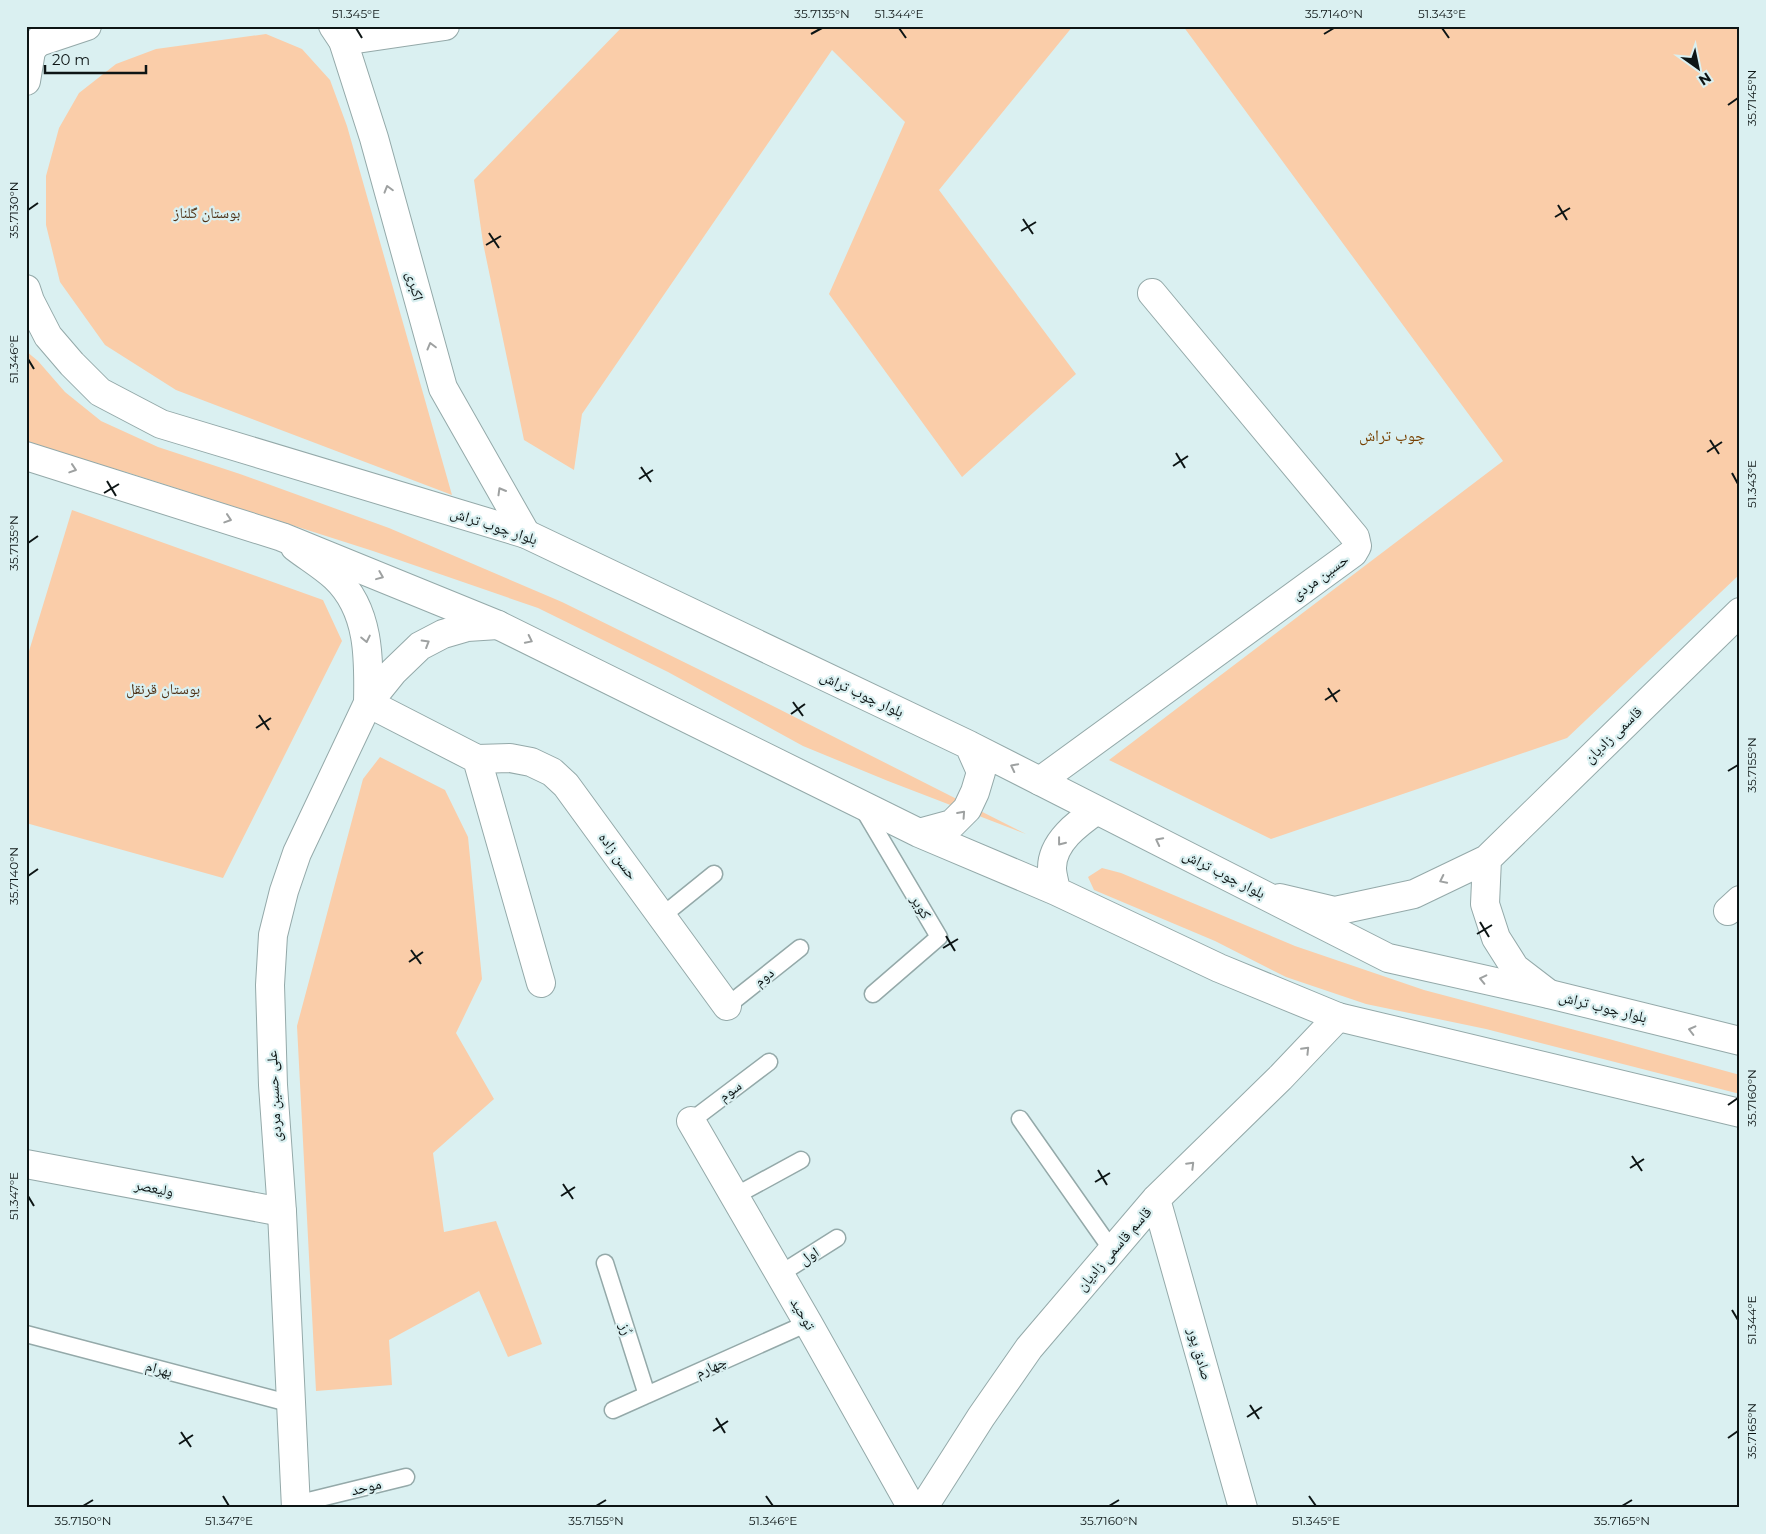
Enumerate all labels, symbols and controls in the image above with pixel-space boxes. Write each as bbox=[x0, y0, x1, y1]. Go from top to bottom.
text: 51.345°E bbox=[332, 6, 380, 21]
text: 35.7135°N bbox=[794, 6, 850, 21]
text: 51.344°E bbox=[874, 6, 924, 21]
text: 35.7140°N bbox=[1305, 6, 1363, 21]
text: 51.343°E bbox=[1418, 6, 1466, 21]
scale bar bbox=[45, 42, 146, 74]
north arrow bbox=[1674, 42, 1724, 92]
text: 20 m bbox=[52, 50, 90, 69]
text: N bbox=[1695, 68, 1715, 90]
text: 35.7145°N bbox=[1744, 70, 1759, 126]
text: 35.7130°N bbox=[6, 182, 21, 238]
one-way arrow bbox=[384, 185, 394, 194]
park label: بوستان گلناز bbox=[173, 203, 240, 223]
street label: اکبری bbox=[402, 269, 428, 303]
text: 51.346°E bbox=[6, 335, 21, 383]
one-way arrow bbox=[427, 342, 437, 350]
district label: چوب تراش bbox=[1359, 426, 1425, 446]
text: 51.343°E bbox=[1744, 460, 1759, 508]
one-way arrow bbox=[68, 464, 77, 474]
one-way arrow bbox=[498, 488, 508, 497]
street label: بلوار چوب‌ تراش bbox=[448, 503, 540, 549]
one-way arrow bbox=[223, 513, 231, 523]
text: 35.7135°N bbox=[6, 515, 21, 571]
street label: حسین مردی bbox=[1287, 549, 1353, 604]
one-way arrow bbox=[375, 570, 384, 581]
one-way arrow bbox=[360, 634, 370, 643]
one-way arrow bbox=[524, 634, 533, 644]
one-way arrow bbox=[420, 640, 429, 650]
street label: بلوار چوب‌ تراش bbox=[817, 666, 907, 722]
park label: بوستان قرنقل bbox=[126, 679, 200, 699]
street label: قاسمی زادیان bbox=[1580, 702, 1646, 768]
text: 35.7155°N bbox=[1744, 737, 1759, 793]
one-way arrow bbox=[1010, 763, 1019, 774]
one-way arrow bbox=[956, 810, 965, 819]
street label: حسن زاده bbox=[594, 828, 642, 884]
one-way arrow bbox=[1058, 837, 1067, 846]
one-way arrow bbox=[1155, 837, 1164, 847]
street label: بلوار چوب‌ تراش bbox=[1179, 845, 1269, 903]
text: 35.7140°N bbox=[6, 847, 21, 905]
one-way arrow bbox=[1439, 874, 1448, 884]
street label: کویر bbox=[907, 891, 936, 922]
street label: دوم bbox=[750, 963, 778, 991]
one-way arrow bbox=[1479, 974, 1488, 985]
street label: بلوار چوب‌ تراش bbox=[1557, 986, 1649, 1028]
one-way arrow bbox=[1689, 1025, 1697, 1035]
one-way arrow bbox=[1300, 1047, 1309, 1056]
street label: علی حسین مردی bbox=[262, 1049, 286, 1142]
text: 35.7160°N bbox=[1744, 1069, 1759, 1127]
street label: سوم bbox=[714, 1076, 746, 1106]
one-way arrow bbox=[1185, 1162, 1194, 1171]
text: 51.347°E bbox=[6, 1172, 21, 1220]
street label: ولیعصر bbox=[132, 1174, 175, 1201]
street label: قاسم قاسمی زادیان bbox=[1072, 1203, 1156, 1295]
street label: اول bbox=[795, 1242, 823, 1270]
street label: توحید bbox=[787, 1294, 821, 1334]
text: 51.344°E bbox=[1744, 1295, 1759, 1345]
street label: رُز bbox=[615, 1320, 637, 1337]
street label: صادق پور bbox=[1183, 1325, 1217, 1382]
street label: چهارم bbox=[692, 1351, 730, 1383]
street label: بهرام bbox=[143, 1356, 175, 1382]
text: 35.7165°N bbox=[1744, 1403, 1759, 1459]
street label: موحد bbox=[349, 1474, 383, 1499]
text: 35.7150°N bbox=[55, 1513, 111, 1528]
text: 51.347°E bbox=[205, 1513, 253, 1528]
text: 35.7155°N bbox=[568, 1513, 624, 1528]
text: 51.346°E bbox=[749, 1513, 797, 1528]
text: 35.7160°N bbox=[1080, 1513, 1138, 1528]
text: 51.345°E bbox=[1292, 1513, 1340, 1528]
text: 35.7165°N bbox=[1594, 1513, 1650, 1528]

